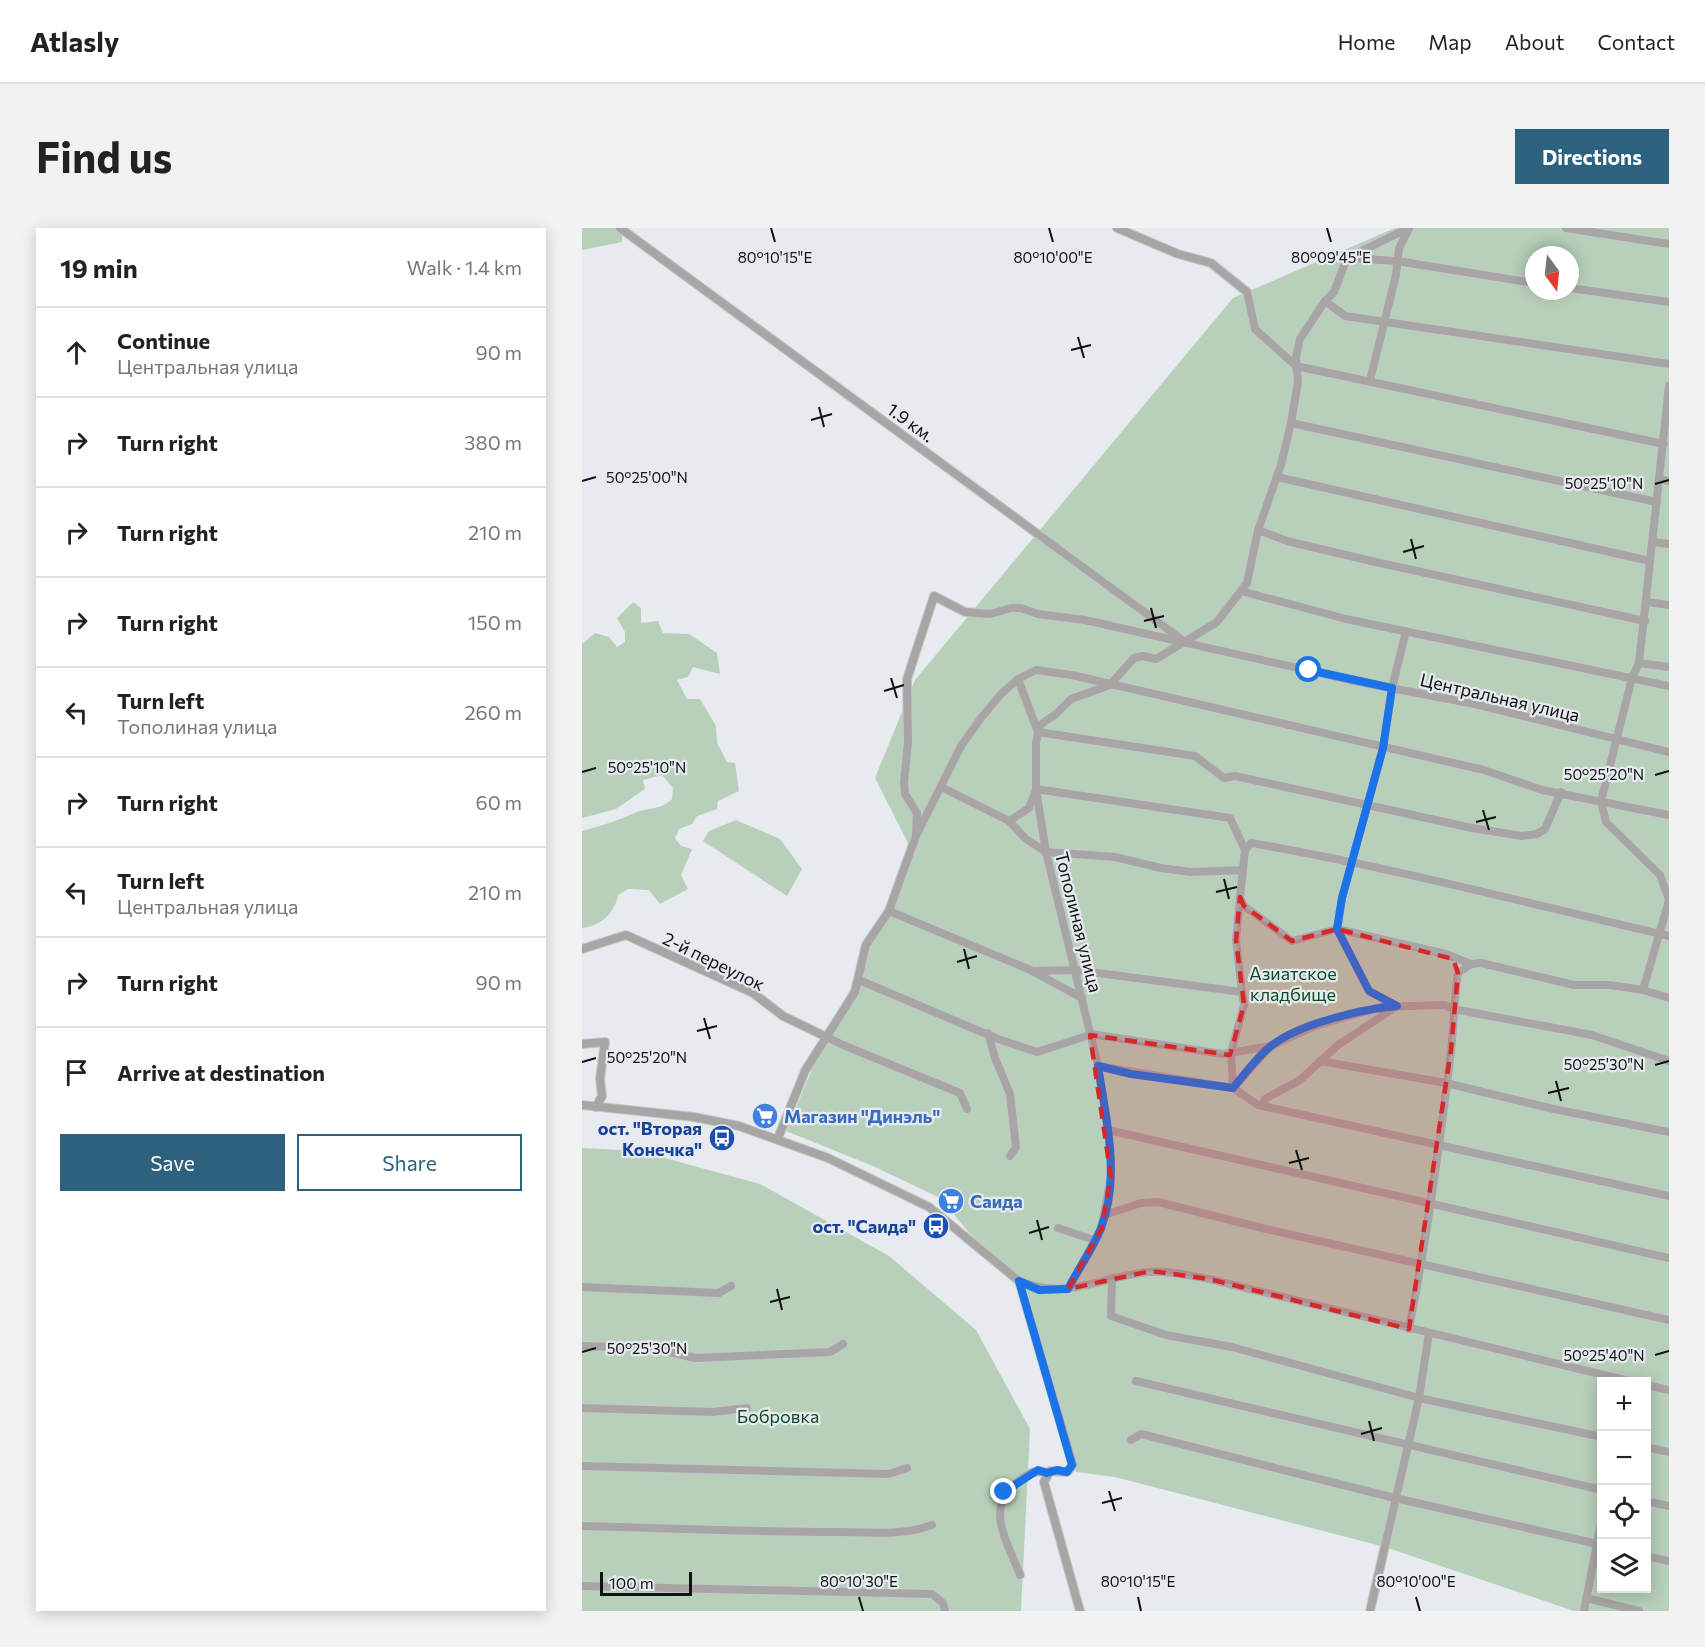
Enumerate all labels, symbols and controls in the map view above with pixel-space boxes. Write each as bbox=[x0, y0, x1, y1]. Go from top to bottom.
text: Atlasly bbox=[30, 24, 119, 58]
text: Home bbox=[1338, 29, 1395, 54]
text: Map bbox=[1428, 29, 1472, 54]
text: About bbox=[1505, 29, 1564, 54]
text: Contact bbox=[1597, 29, 1675, 54]
button: Directions bbox=[1515, 129, 1669, 184]
text: Find us bbox=[36, 130, 172, 182]
north arrow bbox=[1525, 246, 1579, 300]
text: 80°10'15"E bbox=[738, 248, 812, 266]
text: 80°10'00"E bbox=[1013, 248, 1093, 266]
text: 80°09'45"E bbox=[1291, 248, 1371, 266]
text: 19 min bbox=[60, 252, 138, 283]
text: Walk · 1.4 km bbox=[407, 255, 522, 279]
text: Continue bbox=[117, 327, 210, 354]
icon: ahead bbox=[60, 336, 93, 369]
text: 90 m bbox=[476, 340, 522, 364]
text: Центральная улица bbox=[117, 354, 298, 378]
street label: 1.9 км. bbox=[883, 398, 939, 446]
icon: right bbox=[60, 426, 93, 459]
text: Turn right bbox=[117, 429, 218, 456]
text: 380 m bbox=[464, 430, 522, 454]
text: 50°25'00"N bbox=[606, 468, 688, 486]
text: 50°25'10"N bbox=[1565, 474, 1643, 492]
icon: right bbox=[60, 516, 93, 549]
text: Turn right bbox=[117, 519, 218, 546]
text: 210 m bbox=[468, 520, 522, 544]
icon: right bbox=[60, 606, 93, 639]
text: Turn right bbox=[117, 609, 218, 636]
text: 150 m bbox=[468, 610, 522, 634]
route start bbox=[1295, 656, 1321, 682]
street label: Центральная улица bbox=[1418, 668, 1582, 726]
text: Turn left bbox=[117, 687, 204, 714]
icon: left bbox=[60, 696, 93, 729]
text: 260 m bbox=[464, 700, 522, 724]
text: Тополиная улица bbox=[117, 714, 277, 738]
text: 50°25'10"N bbox=[608, 758, 686, 776]
text: 50°25'20"N bbox=[1564, 765, 1644, 783]
icon: right bbox=[60, 786, 93, 819]
text: Turn right bbox=[117, 789, 218, 816]
text: 60 m bbox=[476, 790, 522, 814]
street label: Тополиная улица bbox=[1051, 849, 1107, 995]
text: Turn left bbox=[117, 867, 204, 894]
icon: left bbox=[60, 876, 93, 909]
text: 210 m bbox=[468, 880, 522, 904]
text: Центральная улица bbox=[117, 894, 298, 918]
street label: 2-й переулок bbox=[660, 927, 769, 995]
park label: Азиатское кладбище bbox=[1249, 962, 1337, 1005]
icon: right bbox=[60, 966, 93, 999]
text: Turn right bbox=[117, 969, 218, 996]
text: 90 m bbox=[476, 970, 522, 994]
text: 50°25'20"N bbox=[607, 1048, 687, 1066]
text: 50°25'30"N bbox=[1564, 1055, 1644, 1073]
icon: arrive bbox=[60, 1056, 93, 1089]
text: Arrive at destination bbox=[117, 1059, 325, 1086]
supermarket icon: Магазин "Динэль" bbox=[750, 1101, 780, 1131]
place label: Магазин "Динэль" bbox=[784, 1105, 940, 1127]
place label: ост. "Вторая Конечка" bbox=[598, 1117, 702, 1160]
bus stop icon: ост. "Вторая Конечка" bbox=[707, 1123, 737, 1153]
button: Save bbox=[60, 1134, 285, 1191]
button: Share bbox=[297, 1134, 522, 1191]
supermarket icon: Саида bbox=[936, 1186, 966, 1216]
place label: Саида bbox=[970, 1190, 1023, 1212]
bus stop icon: ост. "Саида" bbox=[921, 1211, 951, 1241]
place label: ост. "Саида" bbox=[813, 1215, 916, 1237]
text: 50°25'30"N bbox=[607, 1339, 687, 1357]
text: 50°25'40"N bbox=[1563, 1346, 1645, 1364]
map controls bbox=[1597, 1377, 1651, 1593]
button: + bbox=[1597, 1377, 1651, 1431]
park label: Бобровка bbox=[737, 1405, 819, 1427]
button: − bbox=[1597, 1431, 1651, 1485]
route end bbox=[990, 1478, 1016, 1504]
button: locate bbox=[1597, 1485, 1651, 1539]
button: layers bbox=[1597, 1539, 1651, 1593]
scale bar bbox=[600, 1569, 692, 1596]
text: 80°10'30"E bbox=[820, 1572, 898, 1590]
text: 80°10'15"E bbox=[1101, 1572, 1175, 1590]
text: 80°10'00"E bbox=[1376, 1572, 1456, 1590]
text: 100 m bbox=[609, 1573, 654, 1592]

